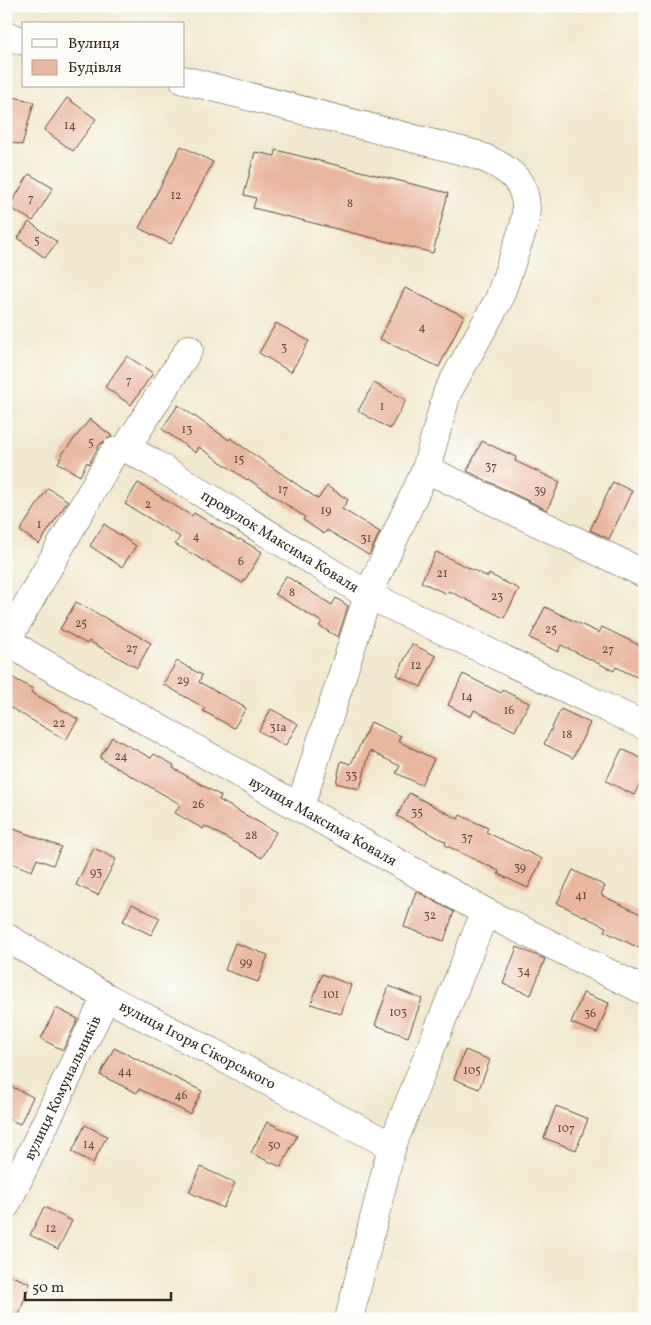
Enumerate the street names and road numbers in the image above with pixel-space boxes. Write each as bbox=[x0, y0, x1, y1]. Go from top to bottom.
street label: провулок Максима Коваля bbox=[196, 486, 362, 599]
street label: вулиця Максима Коваля bbox=[245, 772, 400, 872]
street label: вулиця Ігоря Сікорського bbox=[115, 997, 279, 1096]
street label: вулиця Комунальників bbox=[20, 1013, 107, 1164]

